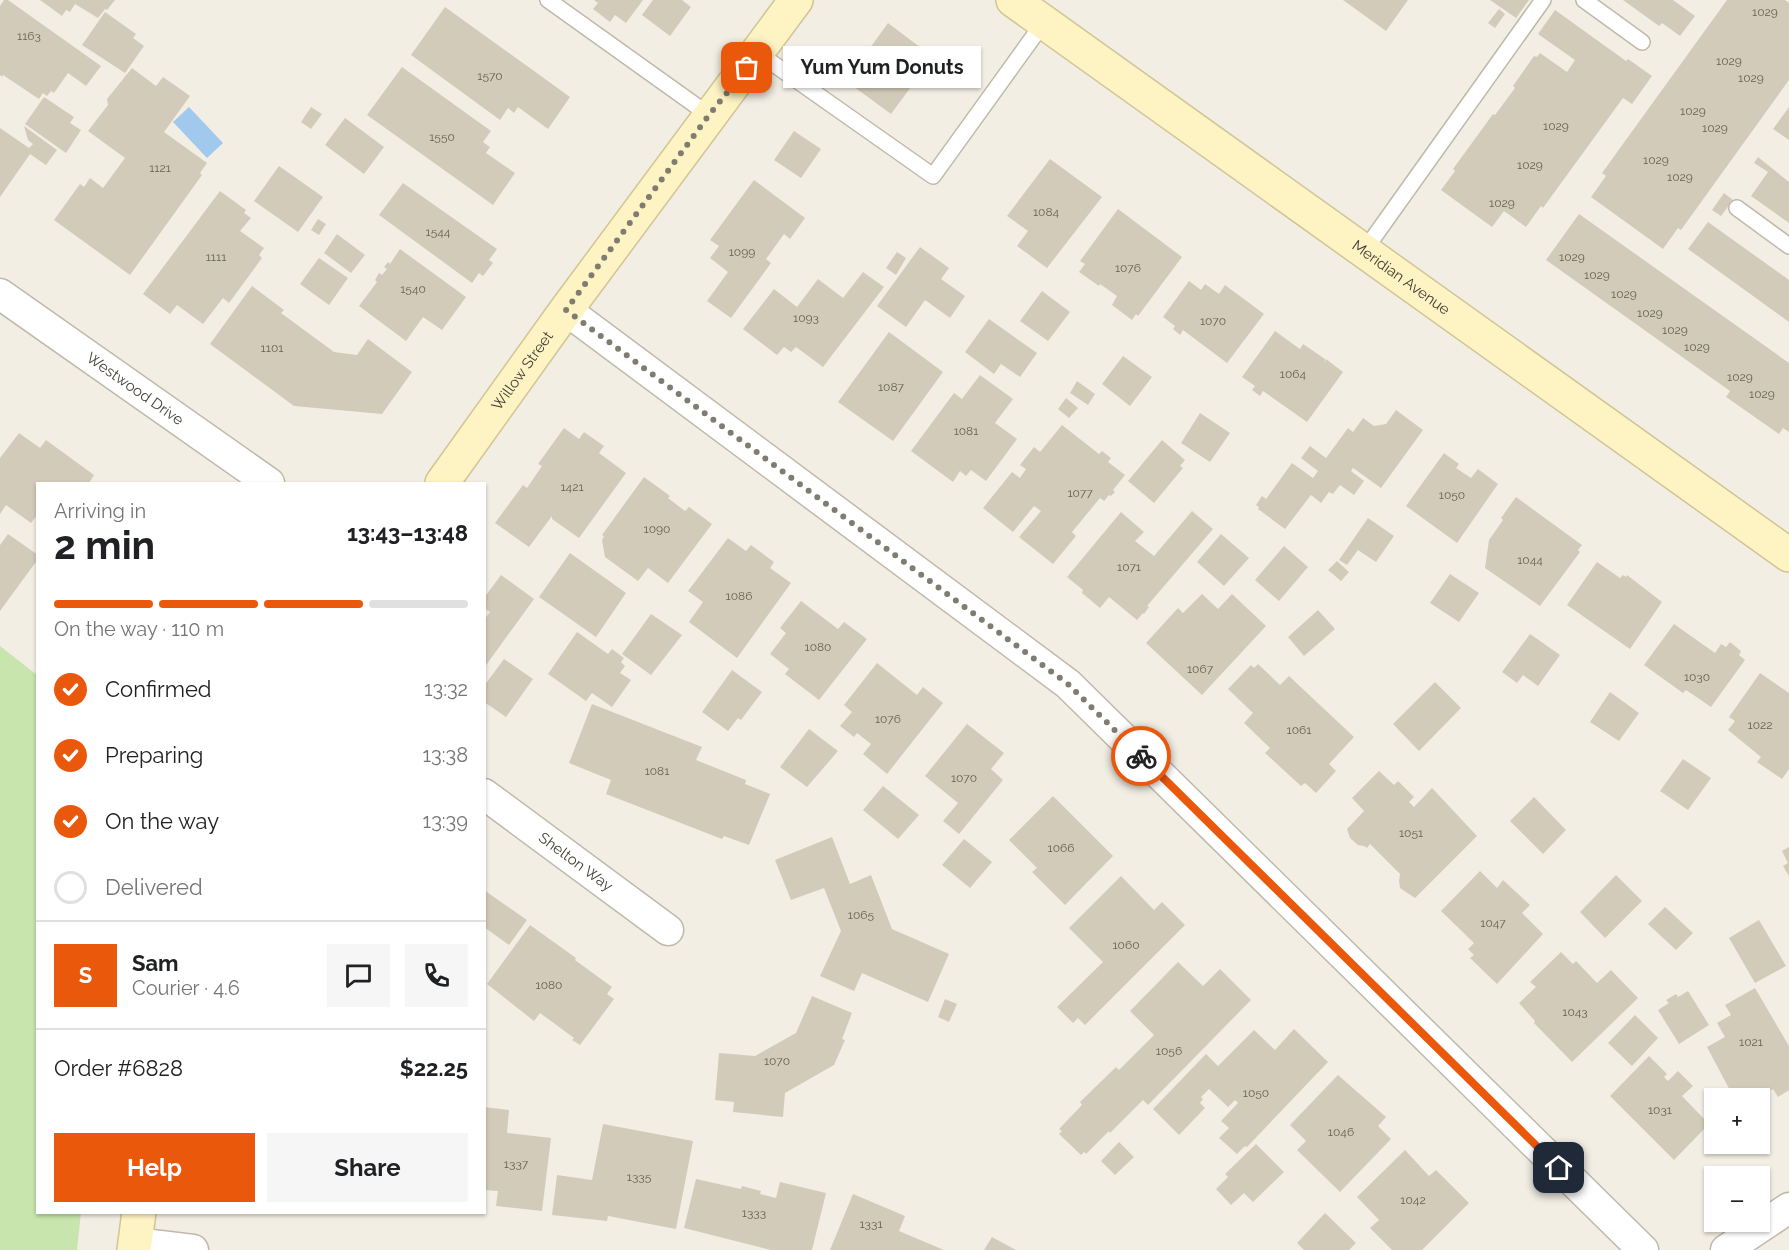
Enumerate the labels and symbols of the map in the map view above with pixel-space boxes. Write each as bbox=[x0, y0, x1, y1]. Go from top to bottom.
house number: 1029 bbox=[1752, 5, 1778, 19]
house number: 1163 bbox=[17, 29, 41, 43]
pin bbox=[721, 42, 772, 93]
callout: Yum Yum Donuts bbox=[783, 47, 981, 89]
house number: 1029 bbox=[1716, 54, 1742, 68]
house number: 1570 bbox=[477, 69, 503, 83]
house number: 1029 bbox=[1738, 71, 1764, 85]
house number: 1029 bbox=[1680, 104, 1706, 118]
house number: 1029 bbox=[1543, 119, 1569, 133]
house number: 1029 bbox=[1702, 121, 1728, 135]
house number: 1550 bbox=[429, 130, 455, 144]
house number: 1029 bbox=[1643, 153, 1669, 167]
house number: 1029 bbox=[1517, 158, 1543, 172]
house number: 1121 bbox=[149, 161, 171, 175]
house number: 1029 bbox=[1667, 170, 1693, 184]
house number: 1029 bbox=[1489, 196, 1515, 210]
house number: 1084 bbox=[1033, 205, 1060, 219]
house number: 1544 bbox=[426, 225, 451, 239]
street label: Meridian Avenue bbox=[1349, 236, 1454, 319]
house number: 1099 bbox=[729, 245, 755, 259]
house number: 1111 bbox=[206, 250, 226, 264]
house number: 1029 bbox=[1559, 250, 1585, 264]
house number: 1076 bbox=[1115, 261, 1141, 275]
house number: 1029 bbox=[1584, 268, 1610, 282]
house number: 1540 bbox=[400, 282, 426, 296]
house number: 1029 bbox=[1611, 287, 1637, 301]
house number: 1029 bbox=[1637, 306, 1663, 320]
house number: 1093 bbox=[793, 311, 819, 325]
house number: 1070 bbox=[1200, 314, 1226, 328]
house number: 1029 bbox=[1662, 323, 1688, 337]
street label: Willow Street bbox=[488, 328, 557, 414]
house number: 1029 bbox=[1684, 340, 1710, 354]
house number: 1101 bbox=[261, 341, 283, 355]
street label: Westwood Drive bbox=[83, 349, 187, 429]
house number: 1064 bbox=[1280, 367, 1307, 381]
house number: 1029 bbox=[1727, 370, 1753, 384]
house number: 1087 bbox=[878, 380, 905, 394]
house number: 1029 bbox=[1749, 387, 1775, 401]
house number: 1081 bbox=[954, 424, 978, 438]
house number: 1421 bbox=[560, 480, 584, 494]
house number: 1077 bbox=[1067, 486, 1093, 500]
house number: 1050 bbox=[1439, 488, 1465, 502]
house number: 1090 bbox=[644, 522, 670, 536]
house number: 1044 bbox=[1517, 553, 1543, 567]
house number: 1071 bbox=[1117, 560, 1141, 574]
house number: 1086 bbox=[726, 589, 752, 603]
house number: 1080 bbox=[805, 640, 831, 654]
house number: 1067 bbox=[1187, 662, 1214, 676]
house number: 1030 bbox=[1684, 670, 1710, 684]
house number: 1076 bbox=[875, 712, 901, 726]
house number: 1022 bbox=[1748, 718, 1772, 732]
house number: 1061 bbox=[1287, 723, 1311, 737]
courier bbox=[1111, 726, 1171, 786]
house number: 1081 bbox=[645, 764, 669, 778]
house number: 1070 bbox=[951, 771, 977, 785]
house number: 1051 bbox=[1399, 826, 1423, 840]
street label: Shelton Way bbox=[535, 828, 616, 895]
house number: 1066 bbox=[1048, 841, 1074, 855]
house number: 1065 bbox=[848, 908, 875, 922]
house number: 1047 bbox=[1480, 916, 1506, 930]
house number: 1060 bbox=[1112, 938, 1140, 952]
house number: 1080 bbox=[536, 978, 562, 992]
house number: 1043 bbox=[1562, 1005, 1588, 1019]
house number: 1021 bbox=[1739, 1035, 1763, 1049]
house number: 1056 bbox=[1156, 1044, 1182, 1058]
house number: 1070 bbox=[764, 1054, 790, 1068]
house number: 1050 bbox=[1243, 1086, 1269, 1100]
house number: 1031 bbox=[1648, 1103, 1672, 1117]
house number: 1046 bbox=[1328, 1125, 1354, 1139]
pin bbox=[1533, 1142, 1584, 1193]
house number: 1337 bbox=[504, 1157, 529, 1171]
house number: 1335 bbox=[627, 1170, 652, 1184]
house number: 1042 bbox=[1400, 1193, 1426, 1207]
house number: 1333 bbox=[742, 1206, 766, 1220]
house number: 1331 bbox=[859, 1217, 883, 1231]

